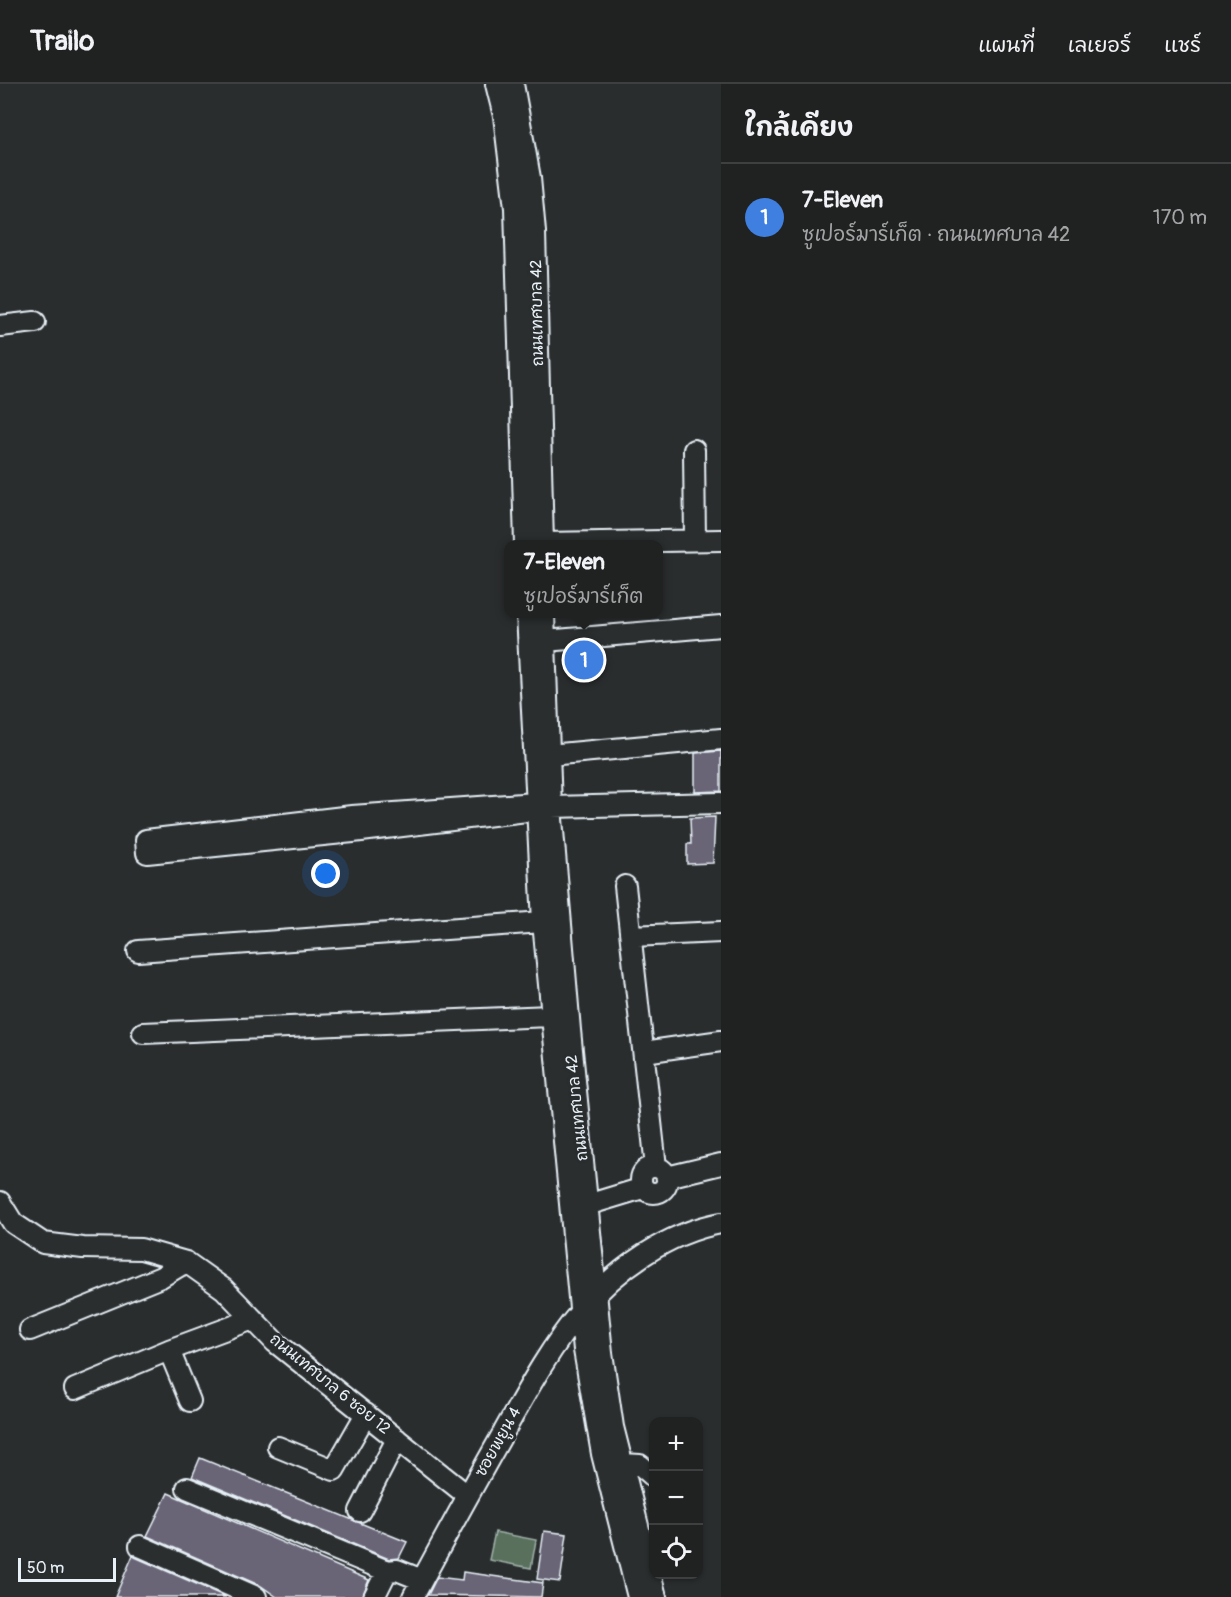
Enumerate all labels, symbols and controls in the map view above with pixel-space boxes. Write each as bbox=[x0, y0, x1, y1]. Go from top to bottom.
text: Trailo bbox=[30, 24, 94, 59]
text: แผนที่ bbox=[978, 32, 1035, 59]
text: เลเยอร์ bbox=[1068, 32, 1131, 59]
text: แชร์ bbox=[1164, 32, 1201, 59]
text: ใกล้เคียง bbox=[745, 112, 853, 144]
text: 7-Eleven bbox=[802, 186, 883, 214]
text: 1 bbox=[761, 205, 768, 230]
text: 170 m bbox=[1153, 205, 1207, 230]
text: ซูเปอร์มาร์เก็ต · ถนนเทศบาล 42 bbox=[802, 222, 1070, 247]
street label: ถนนเทศบาล 42 bbox=[526, 259, 548, 366]
popup bbox=[504, 540, 663, 618]
text: 7-Eleven bbox=[524, 548, 605, 576]
text: ซูเปอร์มาร์เก็ต bbox=[524, 584, 643, 609]
pin: 1 bbox=[564, 638, 604, 682]
your location bbox=[311, 859, 340, 888]
street label: ถนนเทศบาล 42 bbox=[561, 1054, 593, 1162]
street label: ถนนเทศบาล 6 ซอย 12 bbox=[266, 1329, 394, 1439]
street label: ซอยพยูน 4 bbox=[471, 1404, 527, 1481]
map controls bbox=[649, 1417, 703, 1579]
button: + bbox=[649, 1417, 703, 1471]
button: − bbox=[649, 1471, 703, 1525]
button: locate bbox=[649, 1525, 703, 1579]
scale bar bbox=[18, 1555, 116, 1582]
text: 50 m bbox=[27, 1558, 64, 1578]

